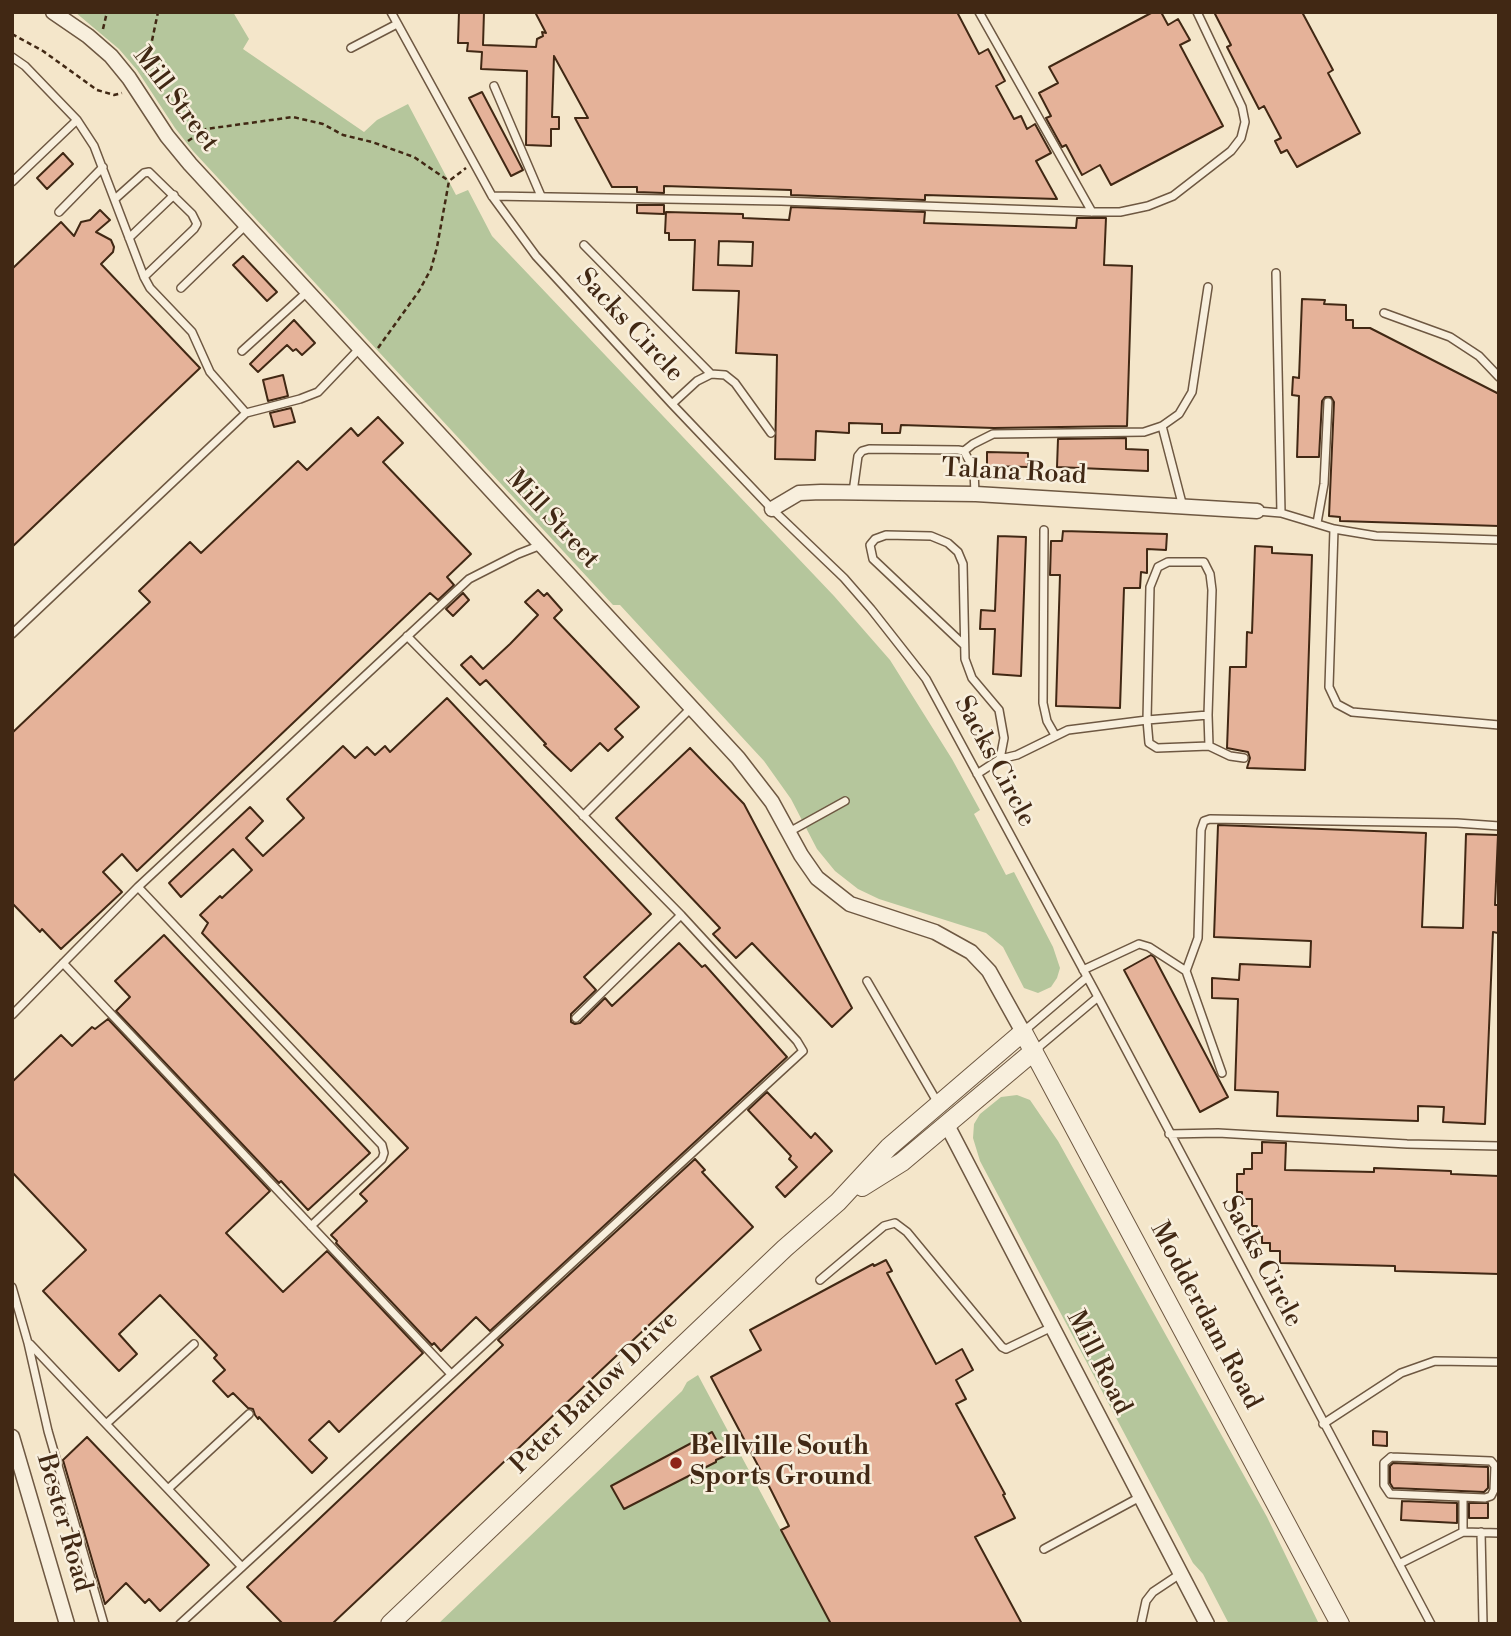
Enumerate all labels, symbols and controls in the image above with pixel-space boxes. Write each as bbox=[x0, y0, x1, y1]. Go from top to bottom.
street label: Mill Street bbox=[126, 42, 224, 158]
street label: Sacks Circle bbox=[569, 263, 689, 389]
street label: Talana Road bbox=[941, 454, 1087, 492]
street label: Mill Street bbox=[499, 464, 605, 576]
street label: Sacks Circle bbox=[947, 691, 1041, 833]
street label: Sacks Circle bbox=[1214, 1191, 1308, 1333]
street label: Modderdam Road bbox=[1142, 1217, 1268, 1415]
street label: Peter Barlow Drive bbox=[504, 1305, 686, 1481]
street label: Mill Road bbox=[1059, 1306, 1137, 1420]
place label: Bellville South Sports Ground bbox=[690, 1432, 872, 1494]
street label: Bester Road bbox=[28, 1450, 98, 1596]
marker: Bellville South Sports Ground bbox=[668, 1455, 684, 1471]

